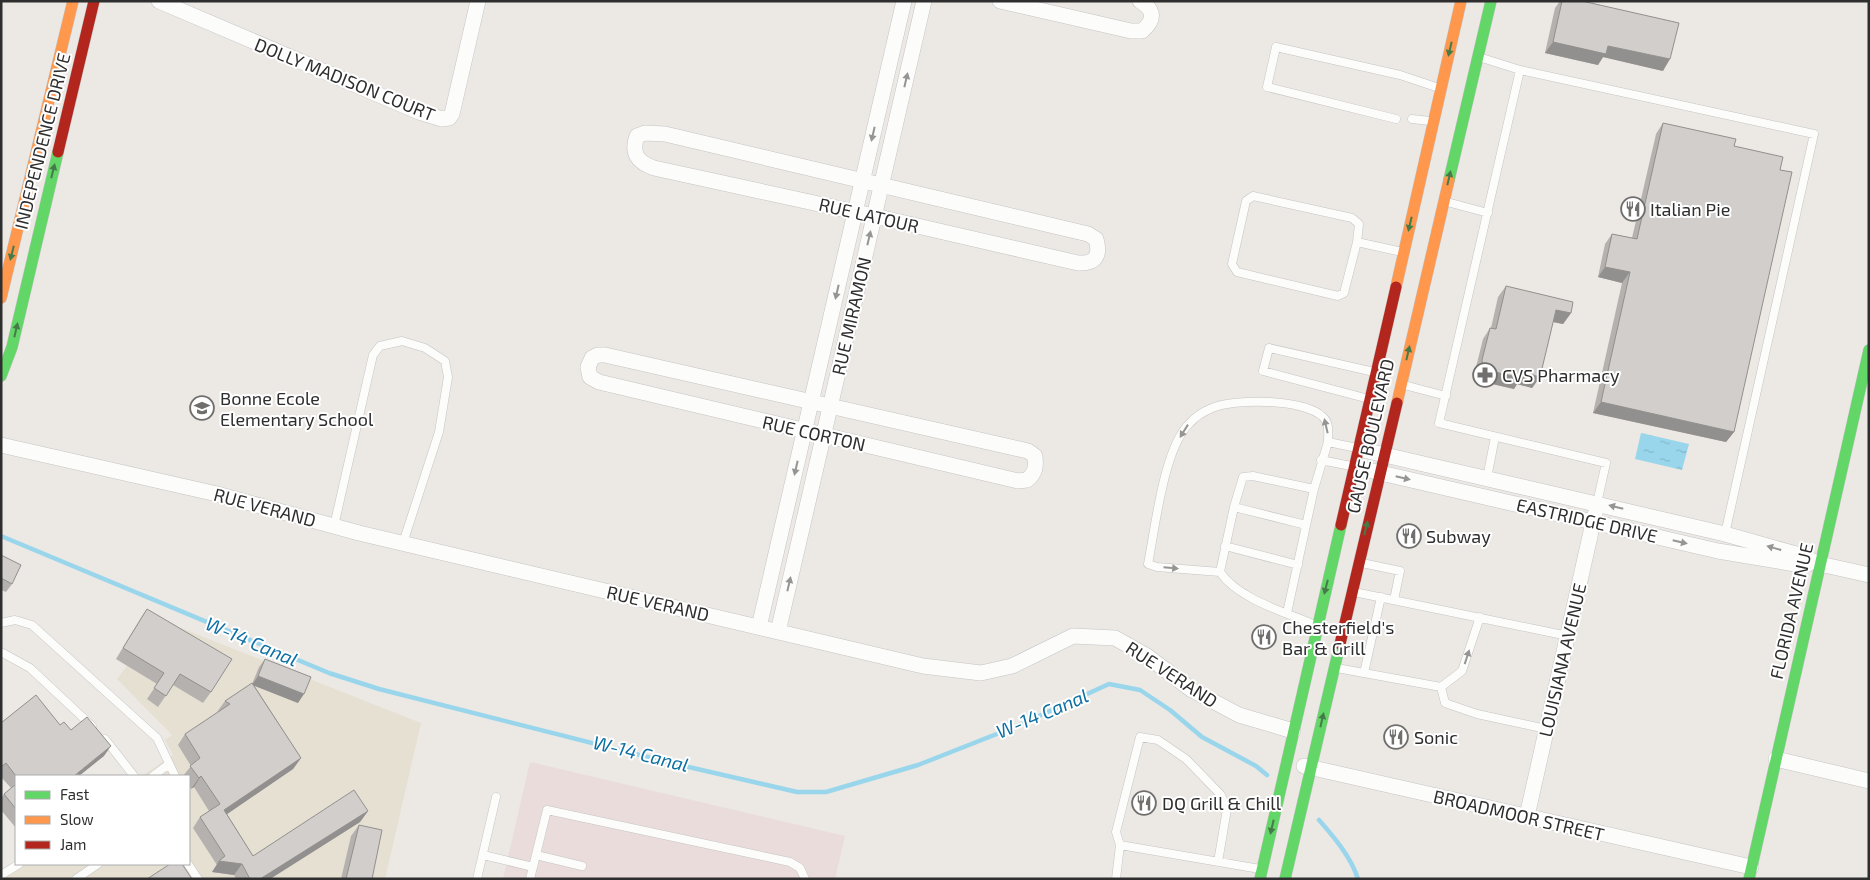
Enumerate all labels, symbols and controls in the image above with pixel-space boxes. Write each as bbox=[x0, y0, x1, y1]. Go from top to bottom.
street label: DOLLY MADISON COURT bbox=[252, 33, 439, 125]
one-way arrow bbox=[1446, 41, 1454, 56]
street label: INDEPENDENCE DRIVE bbox=[9, 51, 75, 231]
one-way arrow bbox=[902, 73, 910, 88]
one-way arrow bbox=[869, 126, 877, 141]
one-way arrow bbox=[49, 164, 57, 179]
one-way arrow bbox=[1445, 170, 1453, 185]
street label: RUE LATOUR bbox=[817, 193, 921, 237]
restaurant icon: Italian Pie bbox=[1620, 196, 1646, 222]
place label: Italian Pie bbox=[1650, 198, 1730, 220]
one-way arrow bbox=[1406, 217, 1414, 232]
one-way arrow bbox=[865, 231, 873, 246]
one-way arrow bbox=[8, 245, 16, 260]
street label: RUE MIRAMON bbox=[827, 255, 875, 377]
one-way arrow bbox=[833, 285, 841, 300]
one-way arrow bbox=[12, 322, 20, 337]
one-way arrow bbox=[1404, 345, 1412, 360]
street label: GAUSE BOULEVARD bbox=[1342, 357, 1398, 515]
pharmacy icon: CVS Pharmacy bbox=[1472, 362, 1498, 388]
place label: CVS Pharmacy bbox=[1502, 364, 1620, 386]
place label: Bonne Ecole Elementary School bbox=[220, 387, 374, 430]
school or university icon: Bonne Ecole Elementary School bbox=[189, 395, 215, 421]
street label: RUE CORTON bbox=[760, 410, 868, 456]
one-way arrow bbox=[1322, 418, 1330, 434]
one-way arrow bbox=[1179, 425, 1188, 438]
one-way arrow bbox=[792, 460, 800, 475]
one-way arrow bbox=[1395, 474, 1410, 482]
street label: RUE VERAND bbox=[212, 483, 318, 531]
street label: EASTRIDGE DRIVE bbox=[1514, 493, 1660, 547]
one-way arrow bbox=[1609, 503, 1624, 511]
one-way arrow bbox=[1362, 521, 1370, 536]
restaurant icon: Subway bbox=[1396, 523, 1422, 549]
place label: Subway bbox=[1426, 525, 1491, 547]
one-way arrow bbox=[1673, 538, 1688, 546]
street label: FLORIDA AVENUE bbox=[1765, 541, 1817, 681]
one-way arrow bbox=[1766, 543, 1781, 551]
one-way arrow bbox=[1163, 564, 1179, 572]
one-way arrow bbox=[785, 577, 793, 592]
street label: RUE VERAND bbox=[604, 580, 712, 626]
one-way arrow bbox=[1322, 580, 1330, 595]
street label: LOUISIANA AVENUE bbox=[1534, 581, 1590, 739]
water label: W-14 Canal bbox=[202, 611, 302, 671]
place label: Chesterfield's Bar & Grill bbox=[1282, 616, 1394, 659]
restaurant icon: Chesterfield's Bar & Grill bbox=[1251, 624, 1277, 650]
street label: RUE VERAND bbox=[1122, 636, 1222, 712]
one-way arrow bbox=[1464, 649, 1471, 664]
water label: W-14 Canal bbox=[992, 683, 1092, 743]
one-way arrow bbox=[1318, 713, 1326, 728]
restaurant icon: Sonic bbox=[1383, 724, 1409, 750]
place label: Sonic bbox=[1414, 726, 1458, 748]
water label: W-14 Canal bbox=[591, 730, 691, 776]
legend bbox=[15, 775, 190, 865]
text: Fast bbox=[60, 785, 90, 803]
street label: BROADMOOR STREET bbox=[1431, 785, 1607, 845]
restaurant icon: DQ Grill & Chill bbox=[1131, 790, 1157, 816]
place label: DQ Grill & Chill bbox=[1162, 792, 1282, 814]
text: Slow bbox=[60, 810, 94, 828]
one-way arrow bbox=[1268, 820, 1276, 835]
text: Jam bbox=[60, 835, 86, 853]

